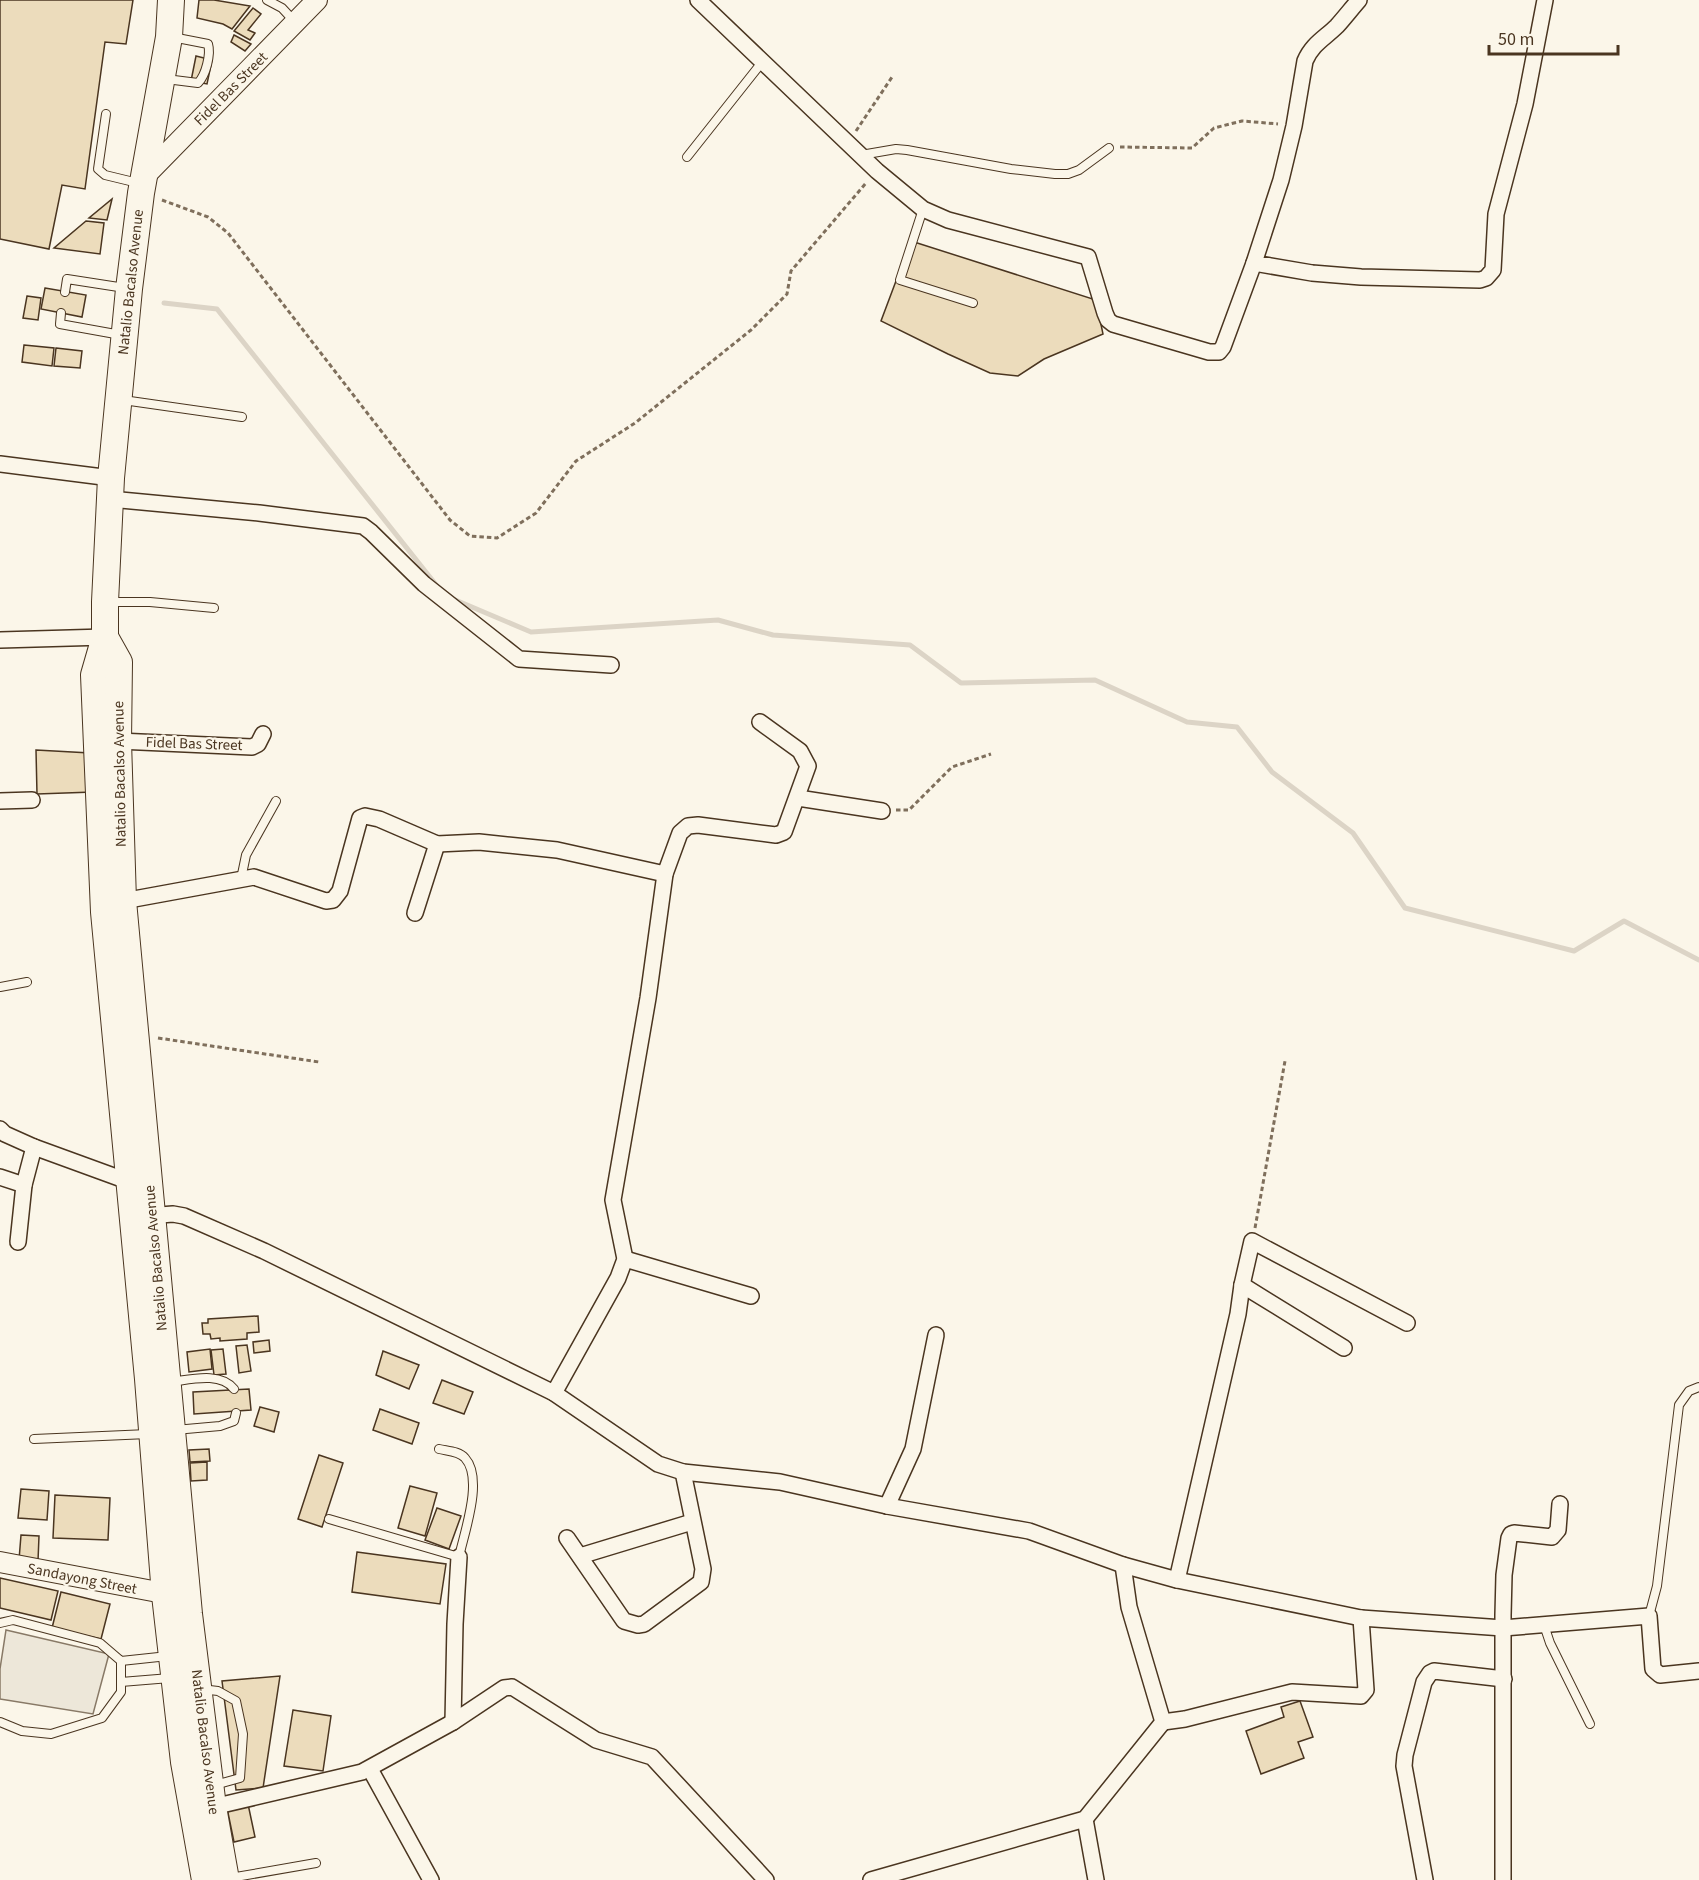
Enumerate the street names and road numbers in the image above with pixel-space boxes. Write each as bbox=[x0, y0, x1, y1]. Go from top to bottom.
street label: Fidel Bas Street bbox=[189, 47, 273, 131]
street label: Natalio Bacalso Avenue bbox=[113, 208, 149, 356]
street label: Natalio Bacalso Avenue bbox=[108, 701, 132, 847]
street label: Fidel Bas Street bbox=[145, 732, 243, 756]
street label: Natalio Bacalso Avenue bbox=[139, 1184, 173, 1332]
street label: Sandayong Street bbox=[25, 1558, 139, 1600]
street label: Natalio Bacalso Avenue bbox=[186, 1668, 224, 1816]

